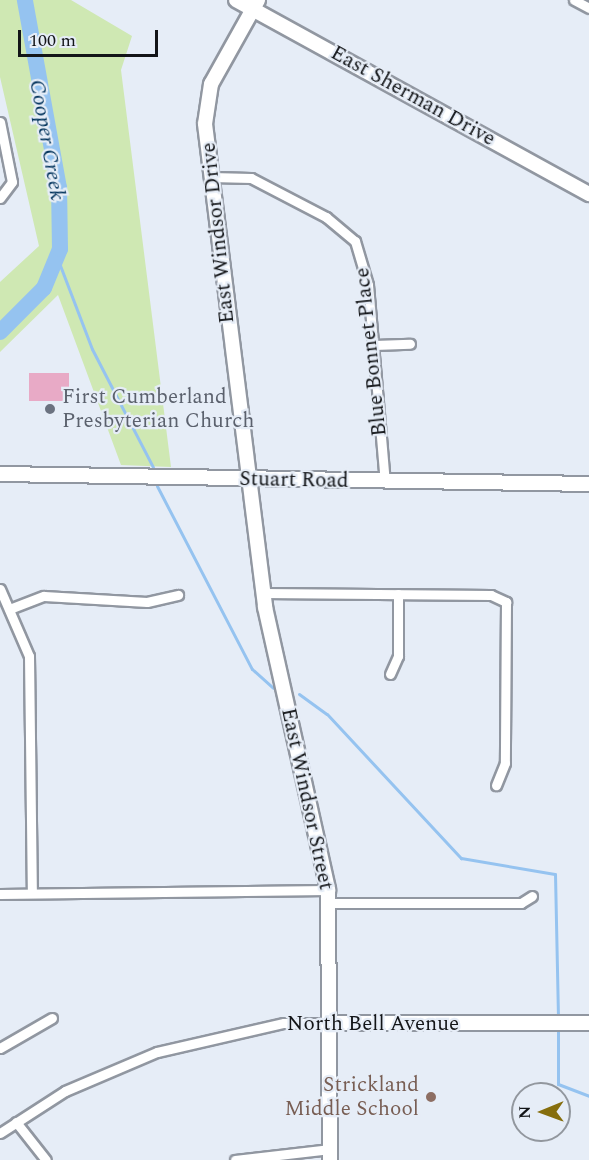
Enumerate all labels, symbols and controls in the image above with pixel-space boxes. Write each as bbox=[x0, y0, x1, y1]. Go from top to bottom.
scale bar bbox=[21, 18, 160, 56]
text: 100 m bbox=[29, 27, 76, 54]
street label: East Sherman Drive bbox=[326, 40, 500, 152]
water label: Cooper Creek bbox=[23, 78, 71, 202]
street label: East Windsor Drive bbox=[196, 141, 240, 325]
street label: Blue Bonnet Place bbox=[350, 266, 392, 438]
place label: First Cumberland Presbyterian Church bbox=[62, 384, 255, 434]
marker: First Cumberland Presbyterian Church bbox=[43, 402, 57, 416]
street label: Stuart Road bbox=[239, 466, 349, 494]
street label: East Windsor Street bbox=[275, 706, 339, 892]
street label: North Bell Avenue bbox=[287, 1011, 459, 1037]
place label: Strickland Middle School bbox=[284, 1072, 419, 1122]
north arrow bbox=[511, 1082, 571, 1142]
marker: Strickland Middle School bbox=[424, 1090, 438, 1104]
text: N bbox=[513, 1106, 537, 1119]

